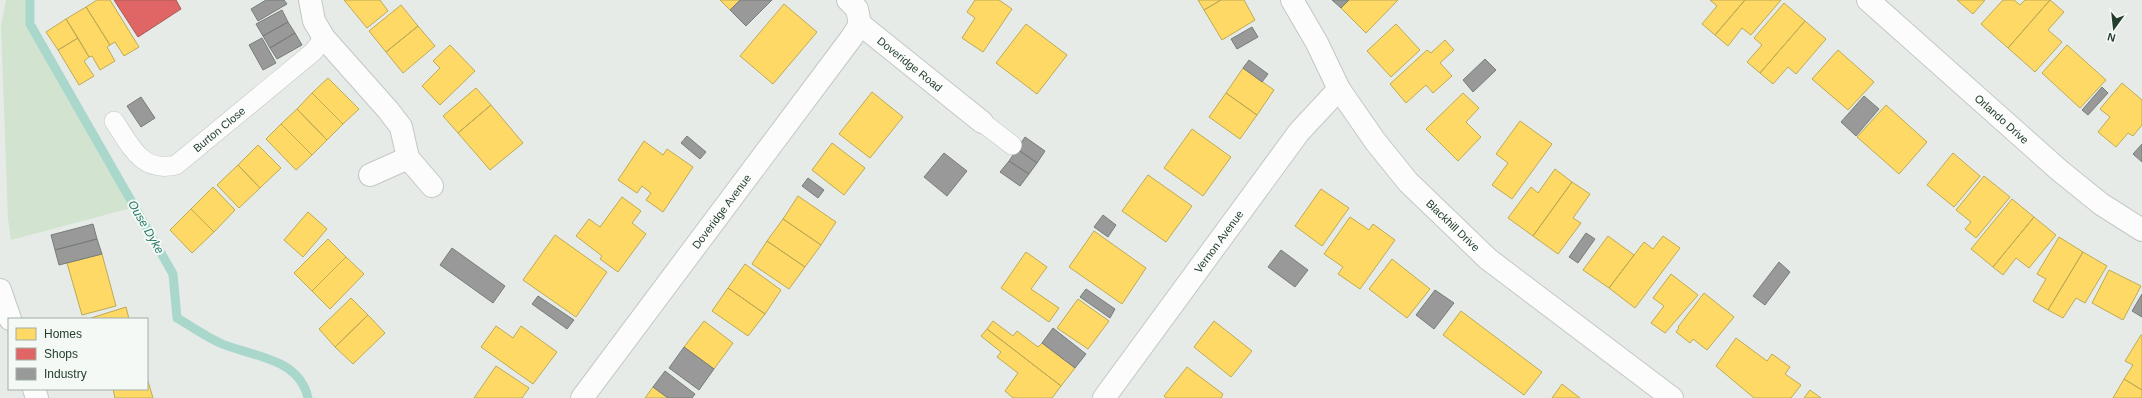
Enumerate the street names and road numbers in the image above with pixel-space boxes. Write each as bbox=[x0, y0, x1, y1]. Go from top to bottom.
street label: Doveridge Road bbox=[875, 34, 945, 94]
street label: Orlando Drive bbox=[1972, 92, 2031, 146]
street label: Burton Close bbox=[191, 104, 248, 154]
street label: Doveridge Avenue bbox=[690, 172, 753, 251]
street label: Blackhill Drive bbox=[1424, 197, 1482, 254]
street label: Vernon Avenue bbox=[1192, 208, 1246, 275]

